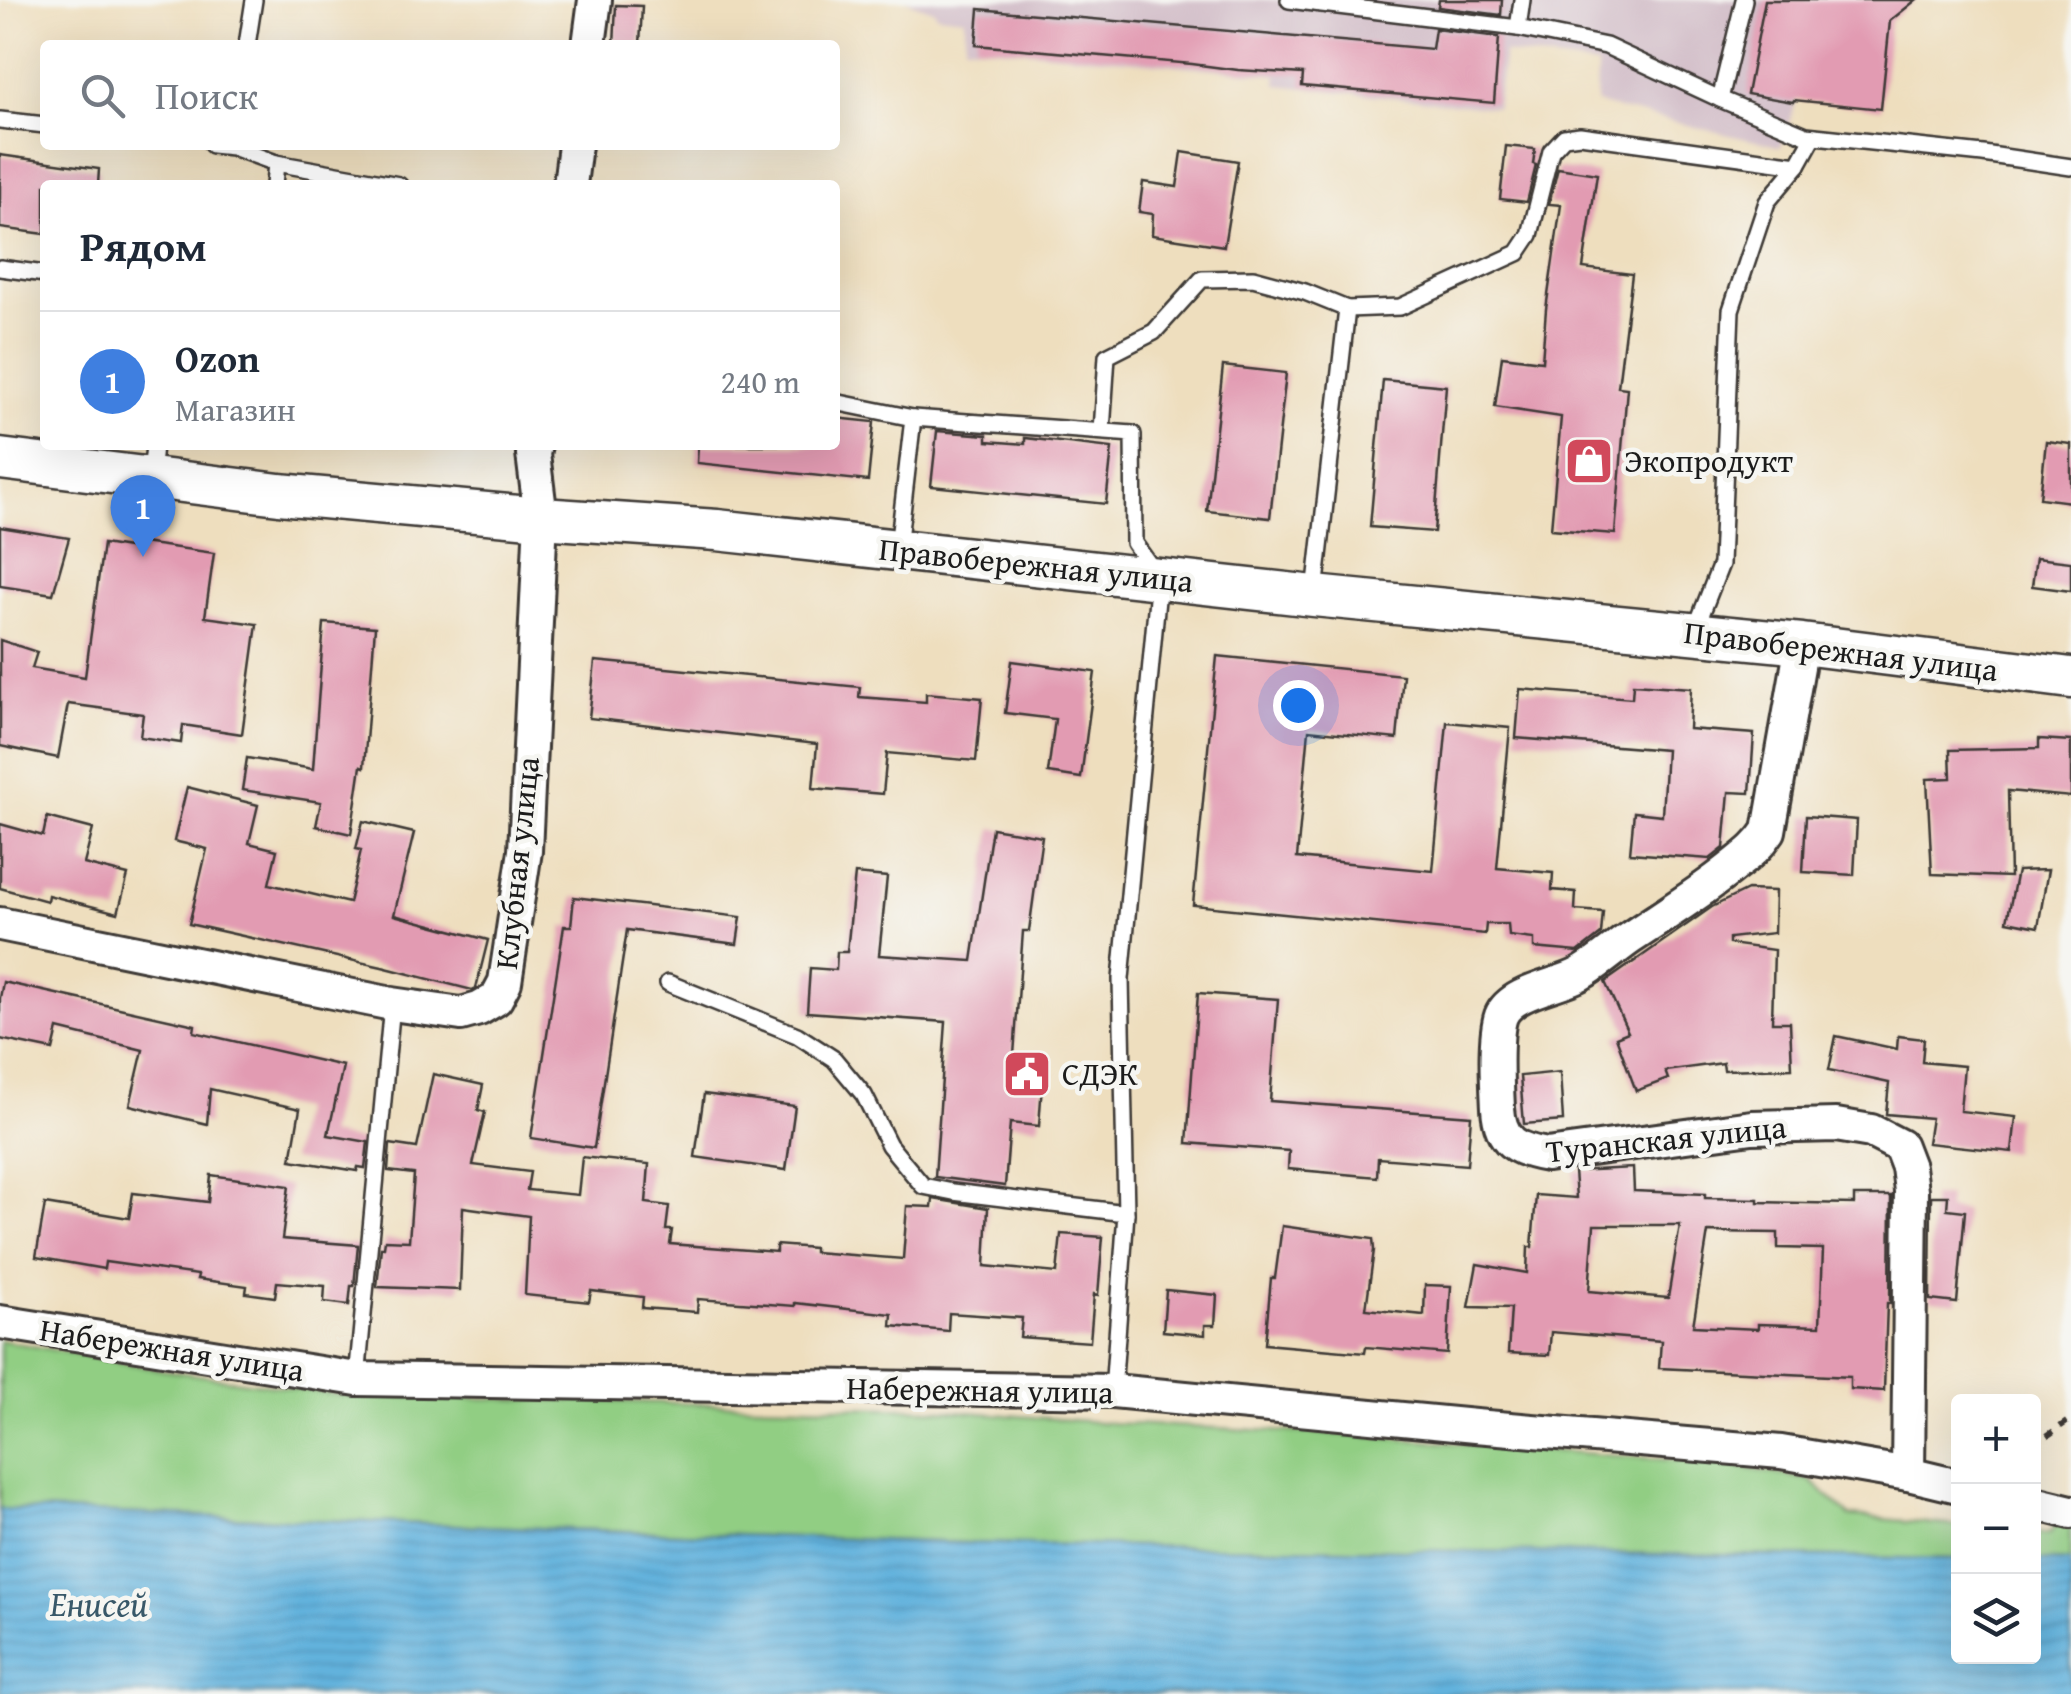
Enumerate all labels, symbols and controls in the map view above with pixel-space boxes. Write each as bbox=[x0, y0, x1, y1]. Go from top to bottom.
search box bbox=[40, 40, 840, 150]
text: Поиск bbox=[155, 67, 258, 123]
icon: search bbox=[75, 68, 130, 123]
text: Рядом bbox=[80, 215, 207, 276]
text: Ozon bbox=[175, 330, 260, 386]
text: 1 bbox=[104, 358, 121, 405]
text: 240 m bbox=[721, 358, 800, 405]
text: Магазин bbox=[175, 386, 296, 433]
shop icon: Экопродукт bbox=[1563, 435, 1615, 487]
place label: Экопродукт bbox=[1624, 437, 1793, 484]
pin: 1 bbox=[110, 474, 176, 557]
street label: Правобережная улица bbox=[877, 525, 1196, 604]
street label: Правобережная улица bbox=[1682, 608, 2001, 693]
your location bbox=[1273, 680, 1324, 731]
street label: Клубная улица bbox=[482, 754, 551, 972]
public building icon: СДЭК bbox=[1001, 1048, 1053, 1100]
place label: СДЭК bbox=[1062, 1050, 1138, 1097]
street label: Туранская улица bbox=[1544, 1102, 1789, 1174]
street label: Набережная улица bbox=[37, 1305, 308, 1394]
street label: Набережная улица bbox=[846, 1364, 1115, 1415]
map controls bbox=[1951, 1394, 2041, 1664]
button: + bbox=[1951, 1394, 2041, 1484]
button: − bbox=[1951, 1484, 2041, 1574]
button: layers bbox=[1951, 1574, 2041, 1664]
water label: Енисей bbox=[49, 1578, 148, 1629]

